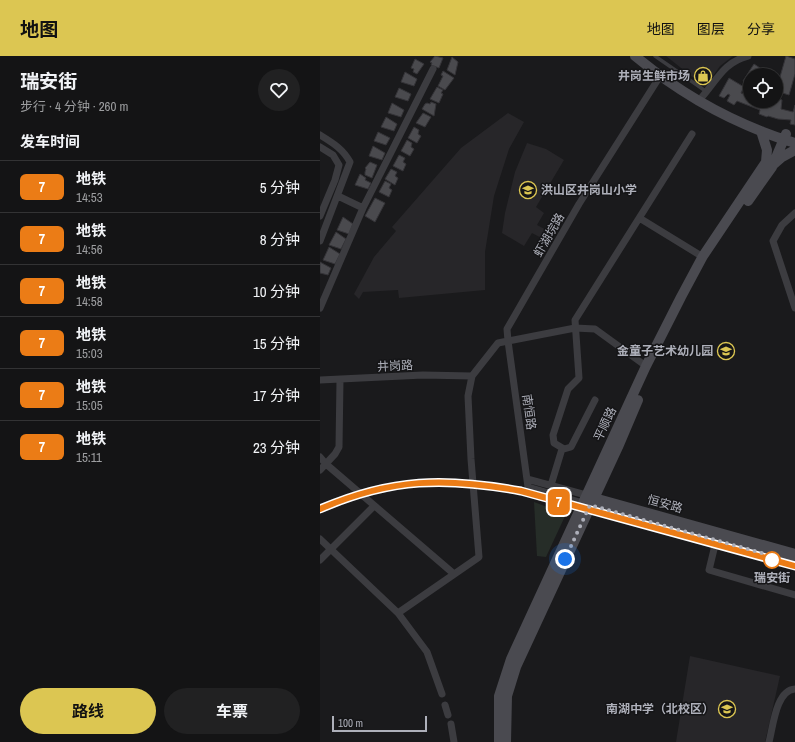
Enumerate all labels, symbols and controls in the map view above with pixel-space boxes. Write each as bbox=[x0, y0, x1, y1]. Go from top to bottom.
text: 地图 bbox=[20, 16, 58, 42]
text: 地图 bbox=[647, 20, 675, 38]
text: 图层 bbox=[697, 20, 725, 38]
text: 分享 bbox=[747, 20, 775, 38]
shop icon: 井岗生鲜市场 bbox=[693, 66, 713, 86]
text: 瑞安街 bbox=[20, 68, 77, 94]
place label: 井岗生鲜市场 bbox=[618, 68, 690, 84]
map controls bbox=[743, 68, 783, 108]
button: locate bbox=[743, 68, 783, 108]
button: heart bbox=[258, 69, 300, 111]
text: 步行 · 4 分钟 · 260 m bbox=[20, 98, 128, 115]
text: 发车时间 bbox=[20, 131, 80, 152]
text: 地铁 bbox=[76, 168, 106, 189]
text: 5 分钟 bbox=[260, 177, 300, 198]
text: 7 bbox=[39, 178, 45, 196]
school or university icon: 洪山区井岗山小学 bbox=[518, 180, 538, 200]
place label: 洪山区井岗山小学 bbox=[541, 182, 637, 198]
text: 14:53 bbox=[76, 189, 103, 206]
street label: 虾湖垸路 bbox=[530, 210, 568, 260]
text: 地铁 bbox=[76, 220, 106, 241]
text: 8 分钟 bbox=[260, 229, 300, 250]
text: 7 bbox=[39, 230, 45, 248]
text: 14:56 bbox=[76, 241, 103, 258]
text: 地铁 bbox=[76, 272, 106, 293]
text: 10 分钟 bbox=[253, 281, 300, 302]
text: 7 bbox=[39, 282, 45, 300]
text: 14:58 bbox=[76, 293, 103, 310]
text: 地铁 bbox=[76, 324, 106, 345]
text: 15 分钟 bbox=[253, 333, 300, 354]
text: 7 bbox=[39, 334, 45, 352]
school or university icon: 金童子艺术幼儿园 bbox=[716, 341, 736, 361]
place label: 金童子艺术幼儿园 bbox=[617, 343, 713, 359]
text: 15:03 bbox=[76, 345, 103, 362]
street label: 井岗路 bbox=[377, 357, 413, 375]
text: 地铁 bbox=[76, 376, 106, 397]
text: 17 分钟 bbox=[253, 385, 300, 406]
text: 7 bbox=[39, 386, 45, 404]
street label: 南恒路 bbox=[519, 393, 539, 431]
text: 15:05 bbox=[76, 397, 103, 414]
street label: 平顺路 bbox=[590, 404, 620, 444]
text: 地铁 bbox=[76, 428, 106, 449]
text: 23 分钟 bbox=[253, 437, 300, 458]
text: 7 bbox=[39, 438, 45, 456]
text: 15:11 bbox=[76, 449, 102, 466]
line badge: 7 bbox=[546, 489, 572, 515]
street label: 恒安路 bbox=[645, 491, 685, 517]
text: 7 bbox=[556, 493, 562, 511]
your location bbox=[555, 549, 575, 569]
marker: 瑞安街 bbox=[763, 551, 781, 569]
place label: 瑞安街 bbox=[754, 570, 790, 586]
button: 路线 bbox=[20, 688, 156, 734]
button: 车票 bbox=[164, 688, 300, 734]
school or university icon: 南湖中学（北校区） bbox=[717, 699, 737, 719]
place label: 南湖中学（北校区） bbox=[606, 701, 714, 717]
scale bar bbox=[332, 714, 427, 733]
text: 100 m bbox=[338, 716, 363, 730]

